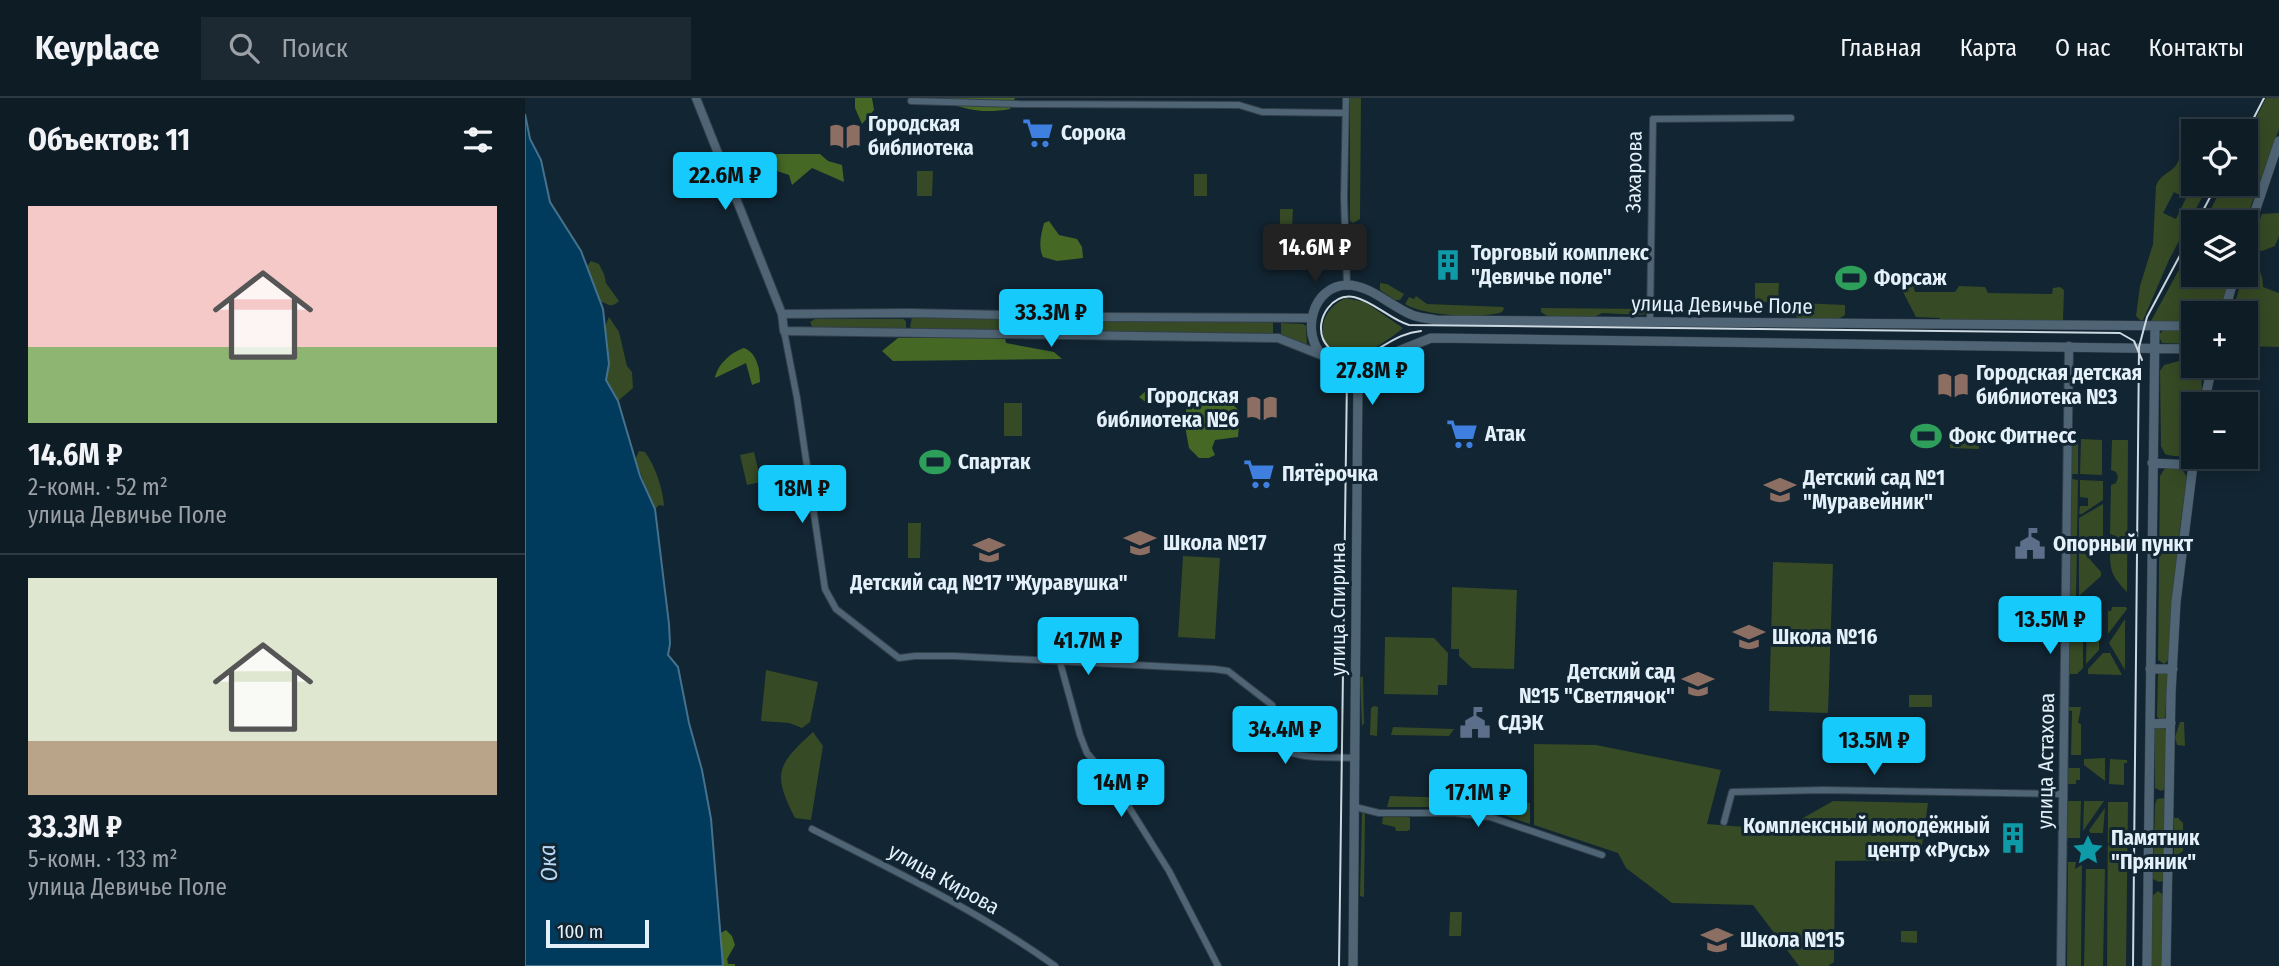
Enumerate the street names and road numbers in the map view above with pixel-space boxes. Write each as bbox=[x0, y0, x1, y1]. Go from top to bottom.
street label: Захарова bbox=[1620, 131, 1648, 213]
street label: улица Девичье Поле bbox=[1631, 290, 1813, 320]
street label: улица Спирина bbox=[1325, 542, 1351, 676]
street label: улица Астахова bbox=[2032, 693, 2060, 829]
street label: улица Кирова bbox=[884, 838, 1004, 920]

